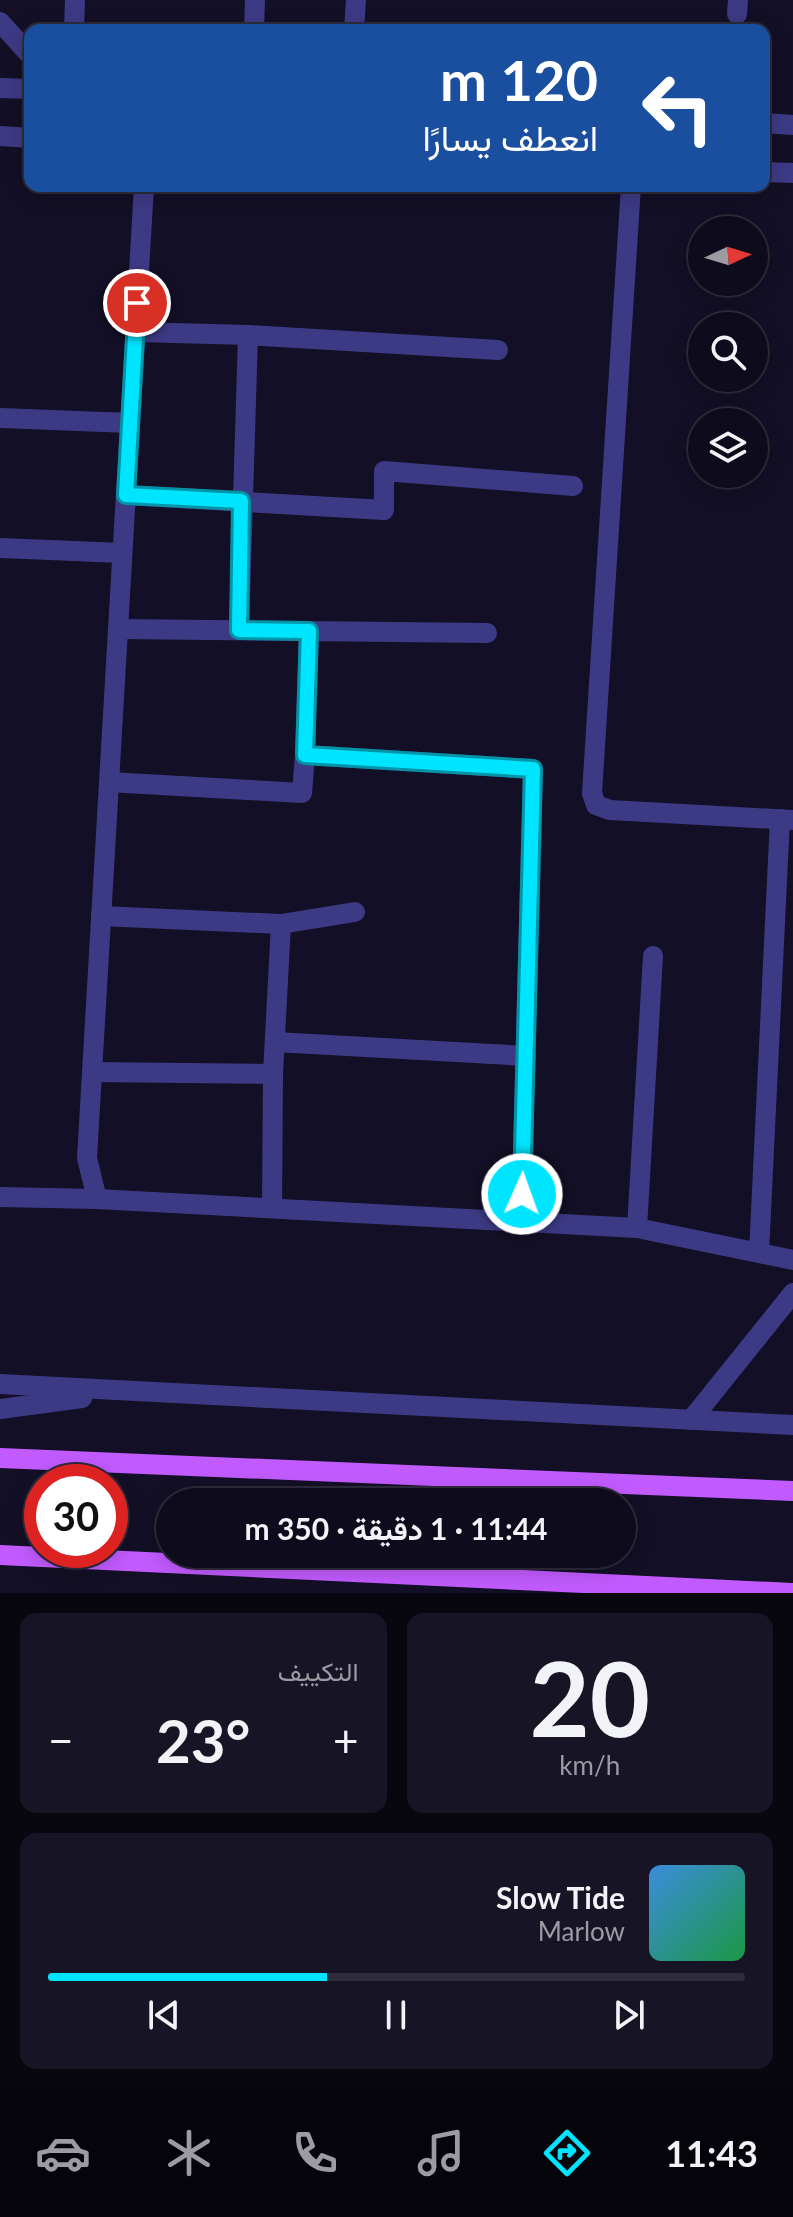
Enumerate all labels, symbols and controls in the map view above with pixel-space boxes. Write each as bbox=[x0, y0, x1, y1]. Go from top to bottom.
text: 120 m bbox=[440, 46, 598, 113]
icon: left bbox=[626, 56, 730, 160]
text: انعطف يسارًا bbox=[423, 115, 598, 159]
north arrow bbox=[688, 216, 768, 296]
map controls bbox=[688, 216, 768, 488]
pin bbox=[103, 269, 171, 337]
icon: arrive bbox=[115, 281, 159, 325]
button: search bbox=[688, 312, 768, 392]
button: layers bbox=[688, 408, 768, 488]
position arrow bbox=[480, 1152, 564, 1236]
speed limit sign: 30 bbox=[24, 1464, 128, 1568]
text: 11:44 · 1 دقيقة · 350 m bbox=[244, 1510, 548, 1546]
text: 20 bbox=[529, 1634, 650, 1759]
text: التكييف bbox=[278, 1655, 359, 1687]
text: 23° bbox=[156, 1704, 251, 1776]
text: − bbox=[48, 1714, 74, 1766]
text: + bbox=[333, 1714, 359, 1766]
text: km/h bbox=[559, 1749, 620, 1781]
text: Slow Tide bbox=[496, 1879, 625, 1915]
text: Marlow bbox=[538, 1915, 625, 1947]
icon: previous bbox=[142, 1993, 186, 2037]
icon: pause bbox=[374, 1993, 418, 2037]
icon: next bbox=[607, 1993, 651, 2037]
icon: car bbox=[35, 2125, 91, 2181]
icon: climate bbox=[161, 2125, 217, 2181]
icon: phone bbox=[287, 2125, 343, 2181]
icon: music bbox=[413, 2125, 469, 2181]
icon: directions bbox=[539, 2125, 595, 2181]
text: 11:43 bbox=[665, 2131, 758, 2175]

